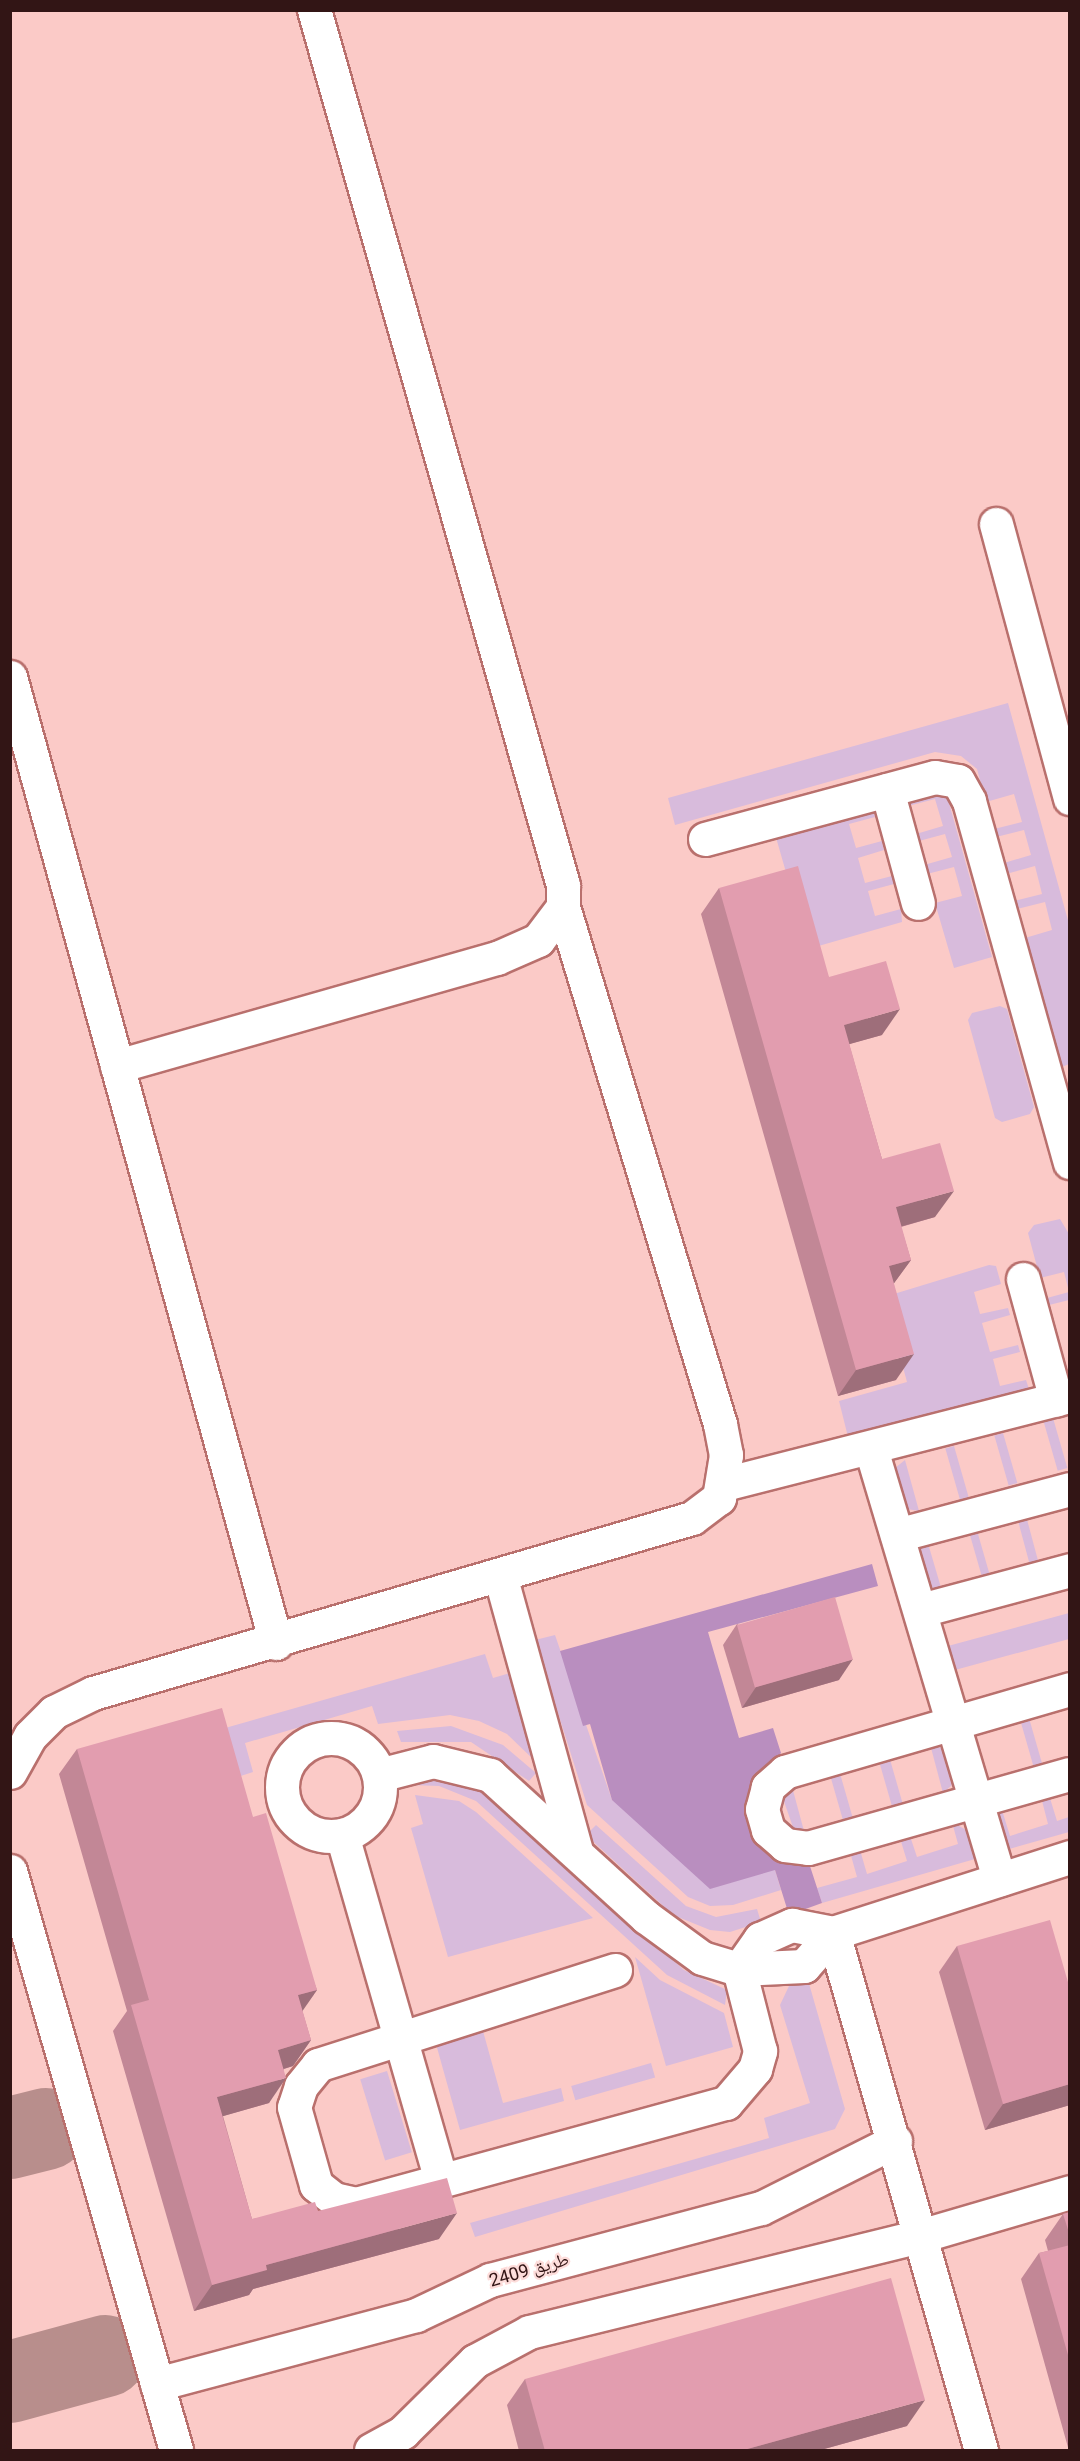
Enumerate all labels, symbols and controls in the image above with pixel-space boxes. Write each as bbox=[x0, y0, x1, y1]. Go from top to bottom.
street label: طريق 2409 bbox=[487, 2248, 571, 2292]

